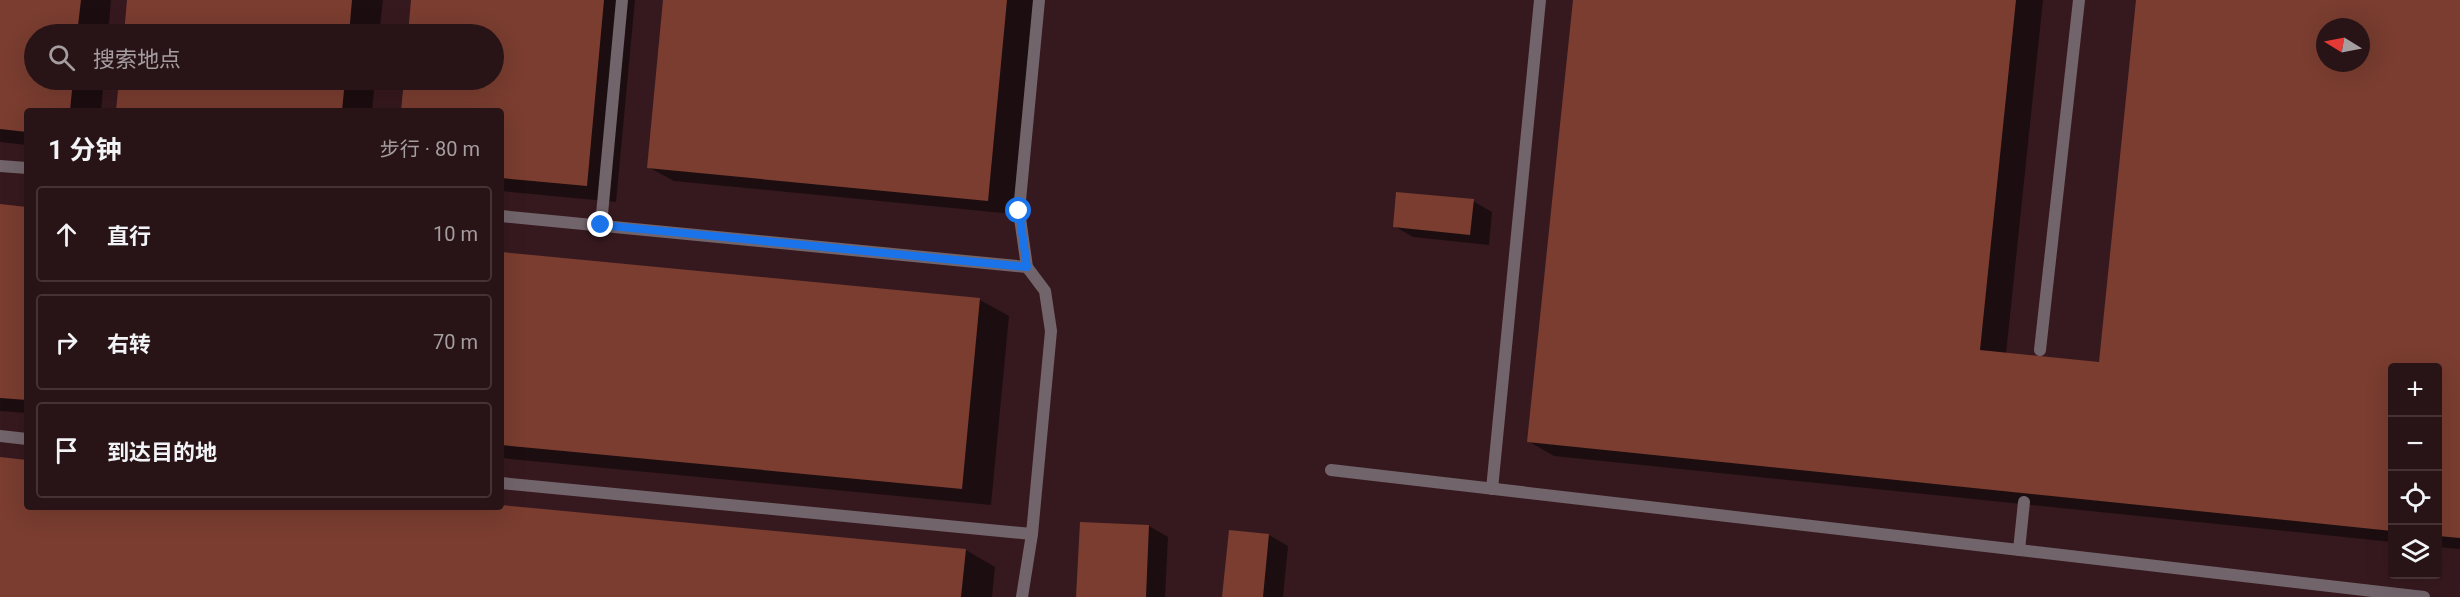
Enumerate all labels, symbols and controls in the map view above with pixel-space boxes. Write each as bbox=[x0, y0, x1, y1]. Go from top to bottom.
north arrow bbox=[2316, 18, 2370, 72]
search box bbox=[24, 24, 504, 90]
icon: search bbox=[45, 41, 78, 74]
text: 搜索地点 bbox=[93, 47, 181, 72]
text: 1 分钟 bbox=[48, 135, 121, 165]
text: 步行 · 80 m bbox=[380, 137, 480, 161]
route start bbox=[1005, 197, 1031, 223]
route end bbox=[587, 211, 613, 237]
icon: ahead bbox=[50, 218, 83, 251]
text: 10 m bbox=[433, 222, 478, 246]
text: 直行 bbox=[107, 224, 151, 249]
icon: right bbox=[50, 326, 83, 359]
text: 70 m bbox=[433, 330, 478, 354]
text: 右转 bbox=[107, 332, 151, 357]
map controls bbox=[2388, 363, 2442, 579]
button: + bbox=[2388, 363, 2442, 417]
button: − bbox=[2388, 417, 2442, 471]
icon: arrive bbox=[50, 434, 83, 467]
text: 到达目的地 bbox=[107, 440, 217, 465]
button: locate bbox=[2388, 471, 2442, 525]
button: layers bbox=[2388, 525, 2442, 579]

